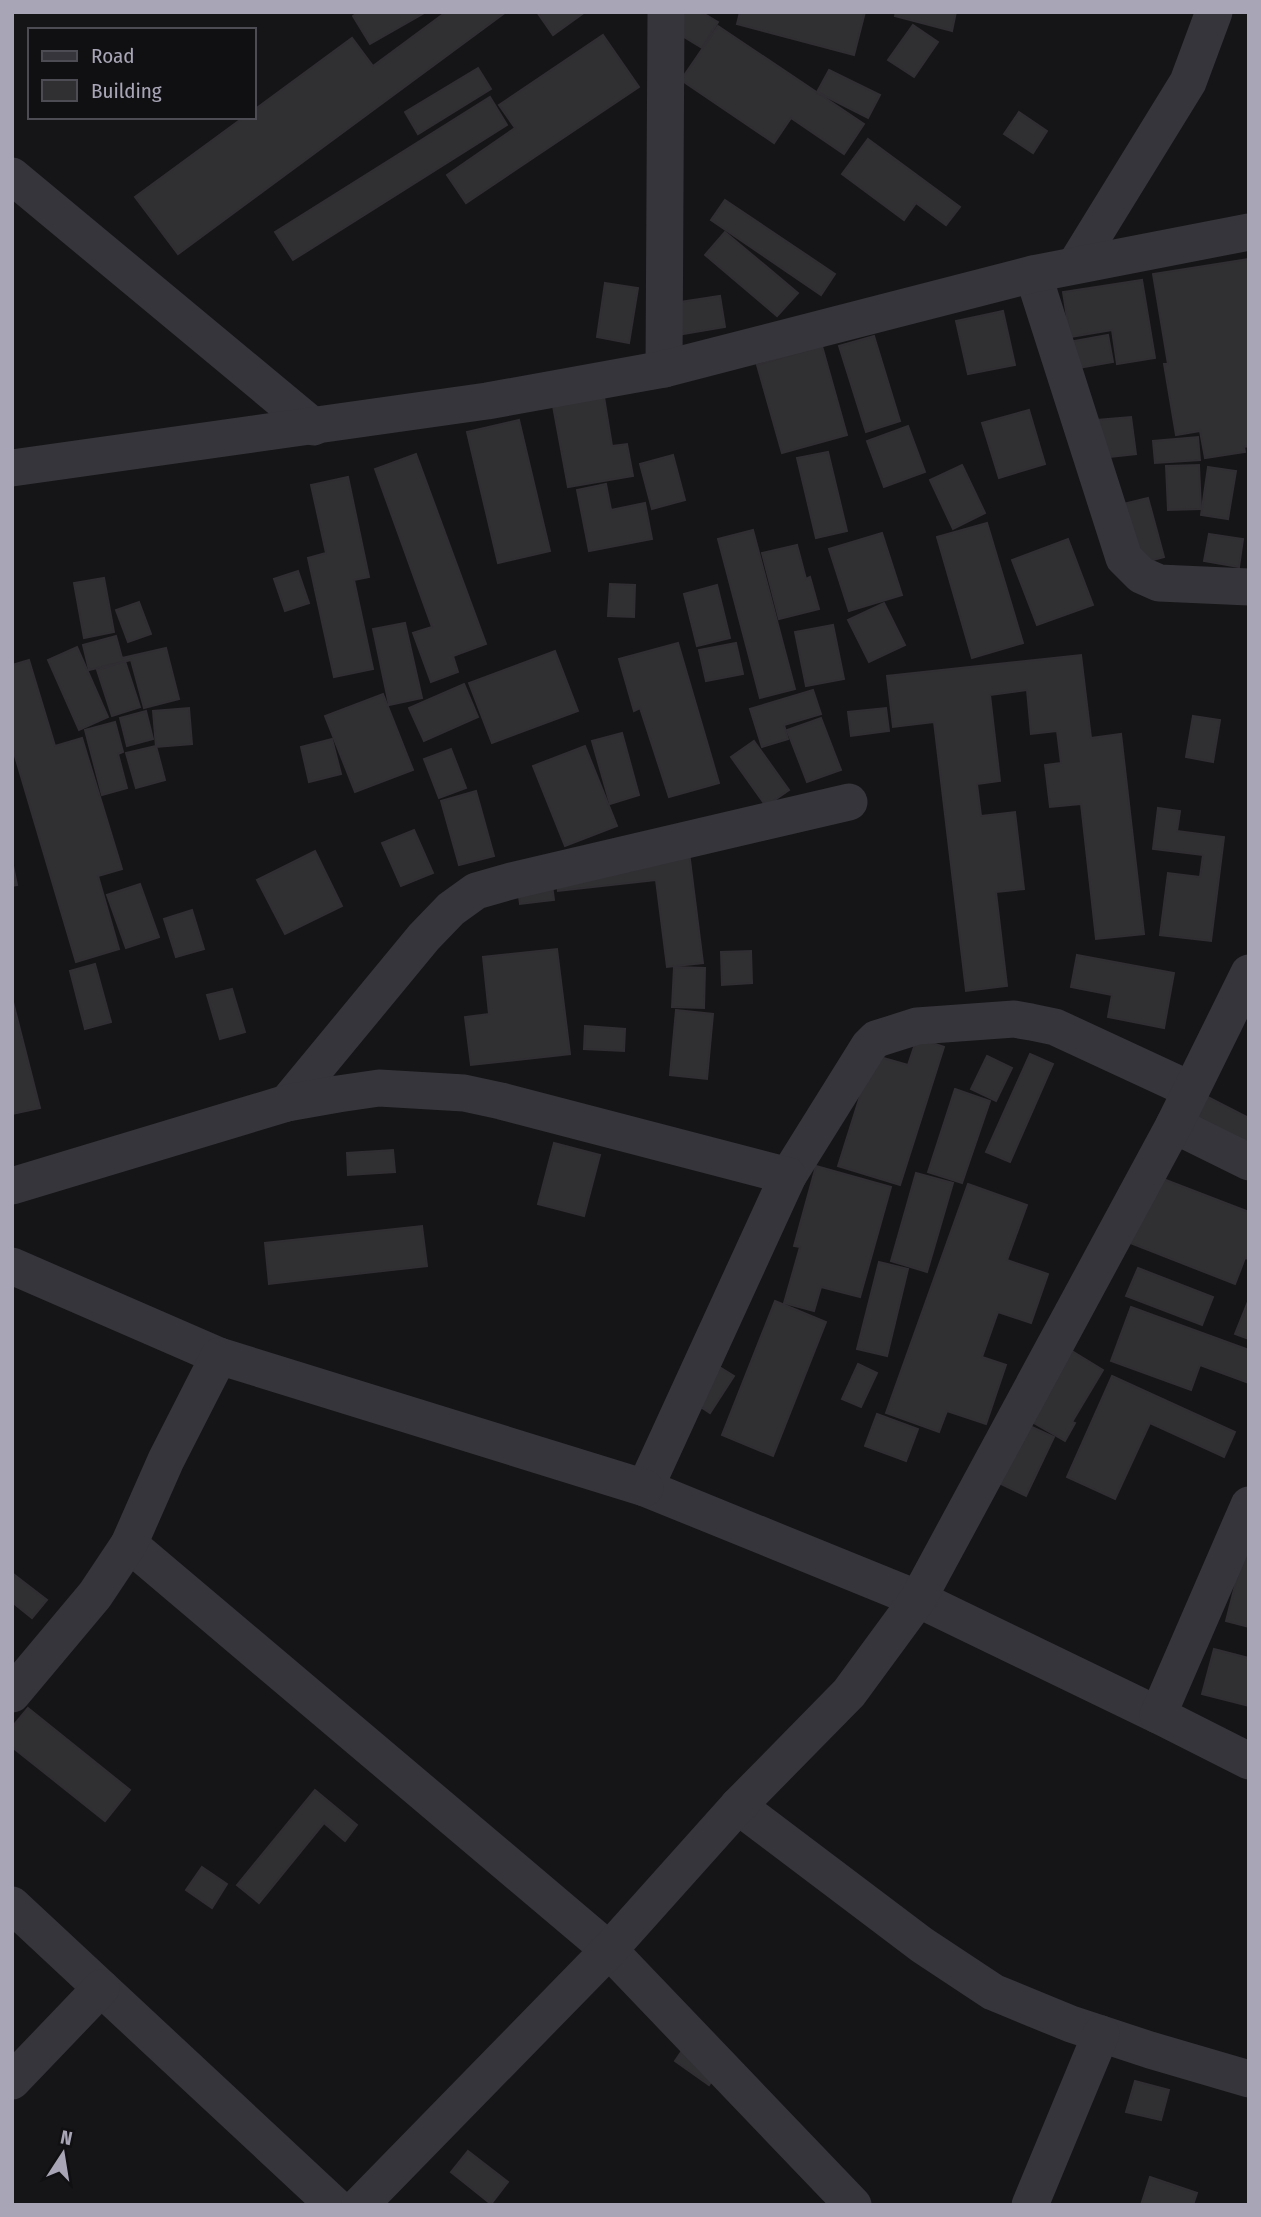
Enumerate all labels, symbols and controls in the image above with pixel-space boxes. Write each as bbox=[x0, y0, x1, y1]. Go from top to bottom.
legend bbox=[28, 28, 256, 119]
text: Road bbox=[91, 43, 135, 69]
text: Building bbox=[91, 78, 162, 104]
north arrow bbox=[28, 2119, 98, 2189]
text: N bbox=[58, 2125, 74, 2150]

